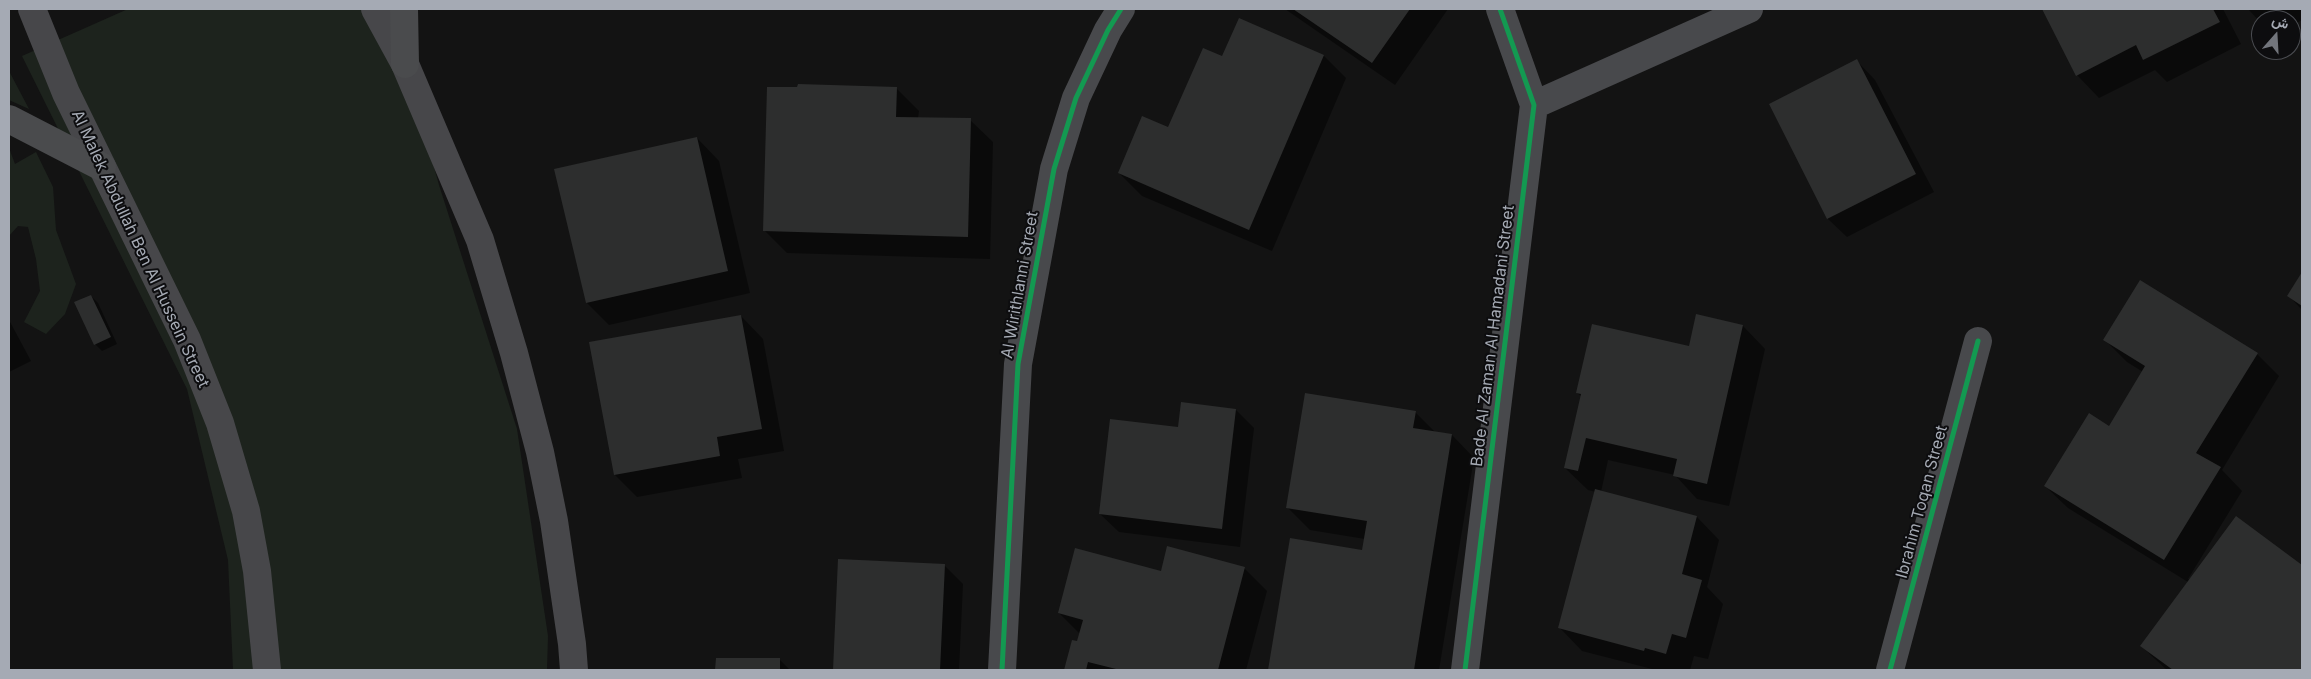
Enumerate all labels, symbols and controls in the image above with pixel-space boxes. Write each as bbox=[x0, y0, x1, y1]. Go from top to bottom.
north arrow bbox=[2251, 10, 2301, 60]
text: ش bbox=[2270, 11, 2291, 32]
street label: Al Malek Abdullah Ben Al Hussein Street bbox=[67, 107, 213, 391]
street label: Bade Al Zaman Al Hamadani Street bbox=[1467, 204, 1519, 468]
street label: Al Wirithlanni Street bbox=[998, 210, 1042, 360]
street label: Ibrahim Toqan Street bbox=[1892, 423, 1952, 581]

